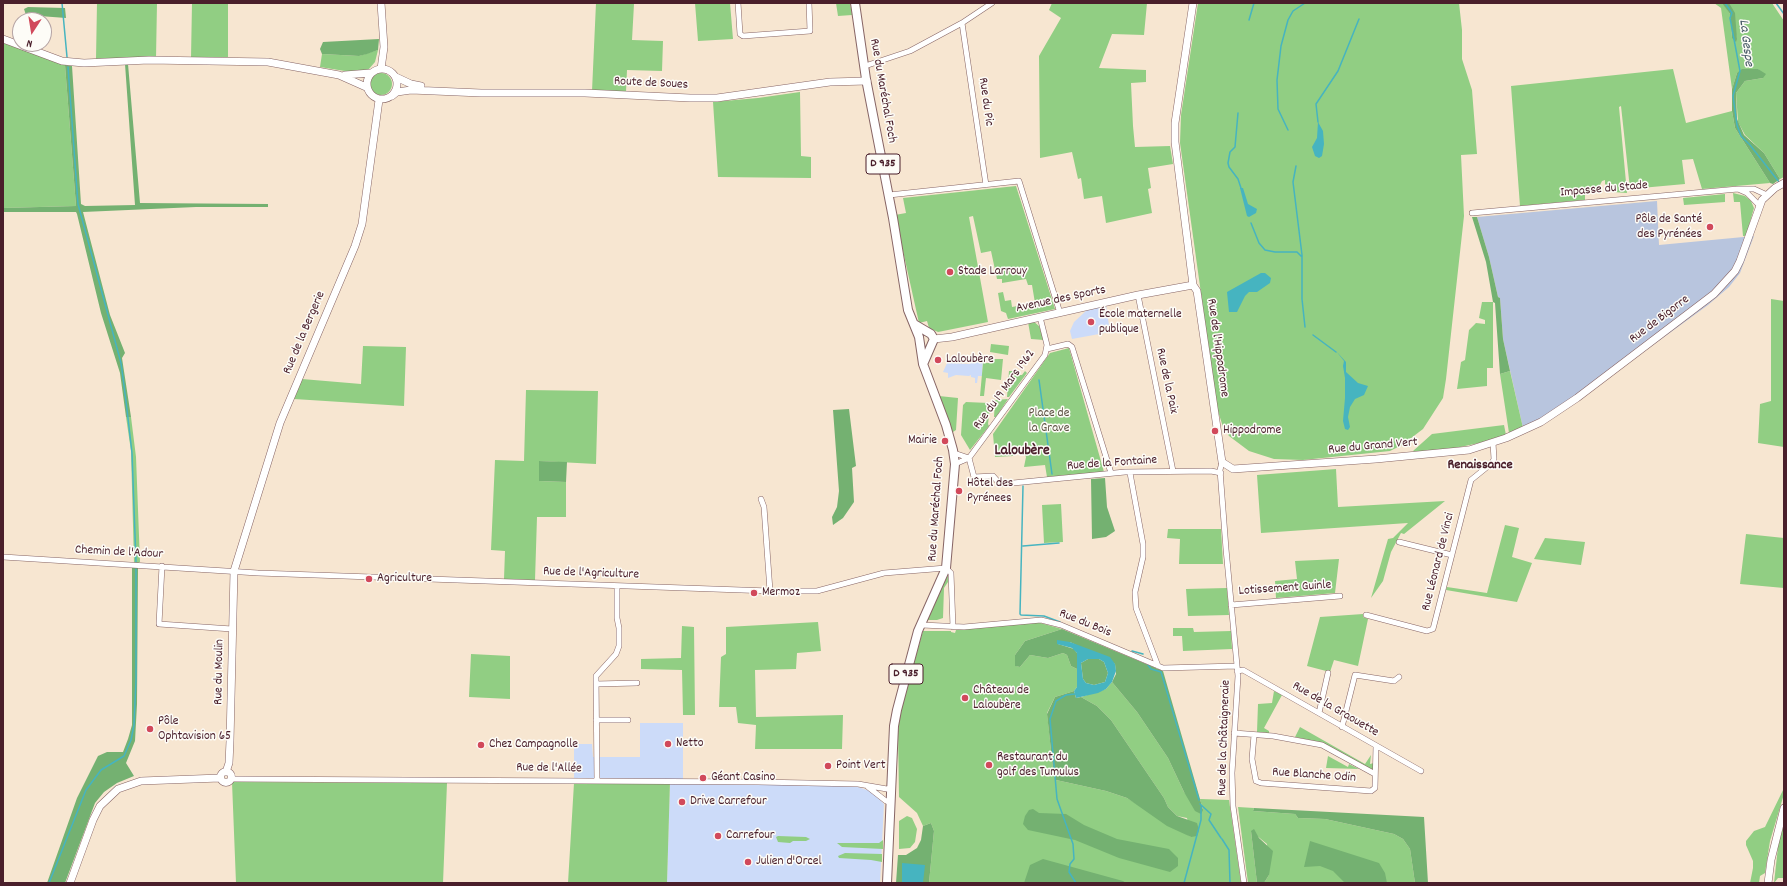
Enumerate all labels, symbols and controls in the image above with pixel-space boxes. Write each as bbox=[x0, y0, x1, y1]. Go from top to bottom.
north arrow bbox=[12, 12, 52, 52]
water label: La Gespe bbox=[1734, 19, 1756, 67]
text: N bbox=[25, 34, 34, 51]
street label: Rue du Maréchal Foch bbox=[865, 38, 899, 144]
street label: Route de Soues bbox=[613, 74, 689, 94]
street label: Rue du Pic bbox=[974, 77, 996, 127]
road number: D 935 bbox=[866, 154, 900, 174]
street label: Impasse du Stade bbox=[1560, 178, 1648, 202]
place label: Pôle de Santé des Pyrénées bbox=[1635, 212, 1702, 243]
marker: Pôle de Santé des Pyrénées bbox=[1705, 222, 1715, 232]
place label: Stade Larrouy bbox=[958, 264, 1027, 280]
marker: Stade Larrouy bbox=[945, 267, 955, 277]
street label: Avenue des Sports bbox=[1015, 283, 1107, 317]
street label: Rue de la Bergerie bbox=[281, 289, 329, 377]
street label: Rue de Bigorre bbox=[1627, 292, 1693, 348]
street label: Rue de l'Hippodrome bbox=[1202, 298, 1232, 398]
place label: École maternelle publique bbox=[1099, 307, 1182, 338]
marker: École maternelle publique bbox=[1086, 317, 1096, 327]
street label: Rue du 19 Mars 1962 bbox=[971, 347, 1039, 433]
street label: Rue de la Paix bbox=[1151, 347, 1181, 415]
place label: Laloubère bbox=[946, 352, 994, 368]
marker: Laloubère bbox=[933, 355, 943, 365]
park label: Place de la Grave bbox=[1029, 406, 1069, 437]
place label: Hippodrome bbox=[1223, 423, 1281, 439]
marker: Hippodrome bbox=[1210, 426, 1220, 436]
place label: Mairie bbox=[908, 433, 937, 449]
street label: Rue du Grand Vert bbox=[1328, 435, 1418, 459]
marker: Mairie bbox=[940, 436, 950, 446]
district label: Laloubère bbox=[994, 443, 1050, 461]
street label: Rue de la Fontaine bbox=[1066, 453, 1158, 475]
street label: Rue du Maréchal Foch bbox=[926, 456, 948, 562]
district label: Renaissance bbox=[1447, 458, 1513, 474]
place label: Hôtel des Pyrénees bbox=[967, 476, 1013, 507]
marker: Hôtel des Pyrénees bbox=[954, 486, 964, 496]
street label: Rue Léonard de Vinci bbox=[1419, 511, 1459, 613]
street label: Chemin de l'Adour bbox=[75, 543, 163, 563]
street label: Rue de l'Agriculture bbox=[543, 565, 639, 583]
place label: Agriculture bbox=[377, 571, 432, 587]
marker: Agriculture bbox=[364, 574, 374, 584]
street label: Lotissement Guinle bbox=[1238, 578, 1332, 600]
place label: Mermoz bbox=[762, 585, 800, 601]
marker: Mermoz bbox=[749, 588, 759, 598]
street label: Rue du Bois bbox=[1057, 606, 1113, 642]
street label: Rue du Moulin bbox=[212, 639, 228, 705]
road number: D 935 bbox=[889, 664, 923, 684]
street label: Rue de la Graouette bbox=[1289, 679, 1381, 741]
street label: Rue de la Châtaigneraie bbox=[1215, 680, 1235, 796]
place label: Château de Laloubère bbox=[973, 683, 1029, 714]
marker: Château de Laloubère bbox=[960, 693, 970, 703]
place label: Pôle Ophtavision 65 bbox=[158, 714, 231, 745]
marker: Pôle Ophtavision 65 bbox=[145, 724, 155, 734]
place label: Netto bbox=[676, 736, 704, 752]
place label: Chez Campagnolle bbox=[489, 737, 578, 753]
marker: Netto bbox=[663, 739, 673, 749]
marker: Chez Campagnolle bbox=[476, 740, 486, 750]
place label: Restaurant du golf des Tumulus bbox=[997, 750, 1079, 781]
place label: Point Vert bbox=[836, 758, 885, 774]
marker: Restaurant du golf des Tumulus bbox=[984, 760, 994, 770]
street label: Rue de l'Allée bbox=[516, 761, 582, 777]
marker: Point Vert bbox=[823, 761, 833, 771]
street label: Rue Blanche Odin bbox=[1272, 765, 1356, 787]
place label: Géant Casino bbox=[711, 770, 775, 786]
marker: Géant Casino bbox=[698, 773, 708, 783]
place label: Drive Carrefour bbox=[690, 794, 767, 810]
marker: Drive Carrefour bbox=[677, 797, 687, 807]
place label: Carrefour bbox=[726, 828, 775, 844]
marker: Carrefour bbox=[713, 831, 723, 841]
place label: Julien d'Orcel bbox=[756, 854, 821, 870]
marker: Julien d'Orcel bbox=[743, 857, 753, 867]

